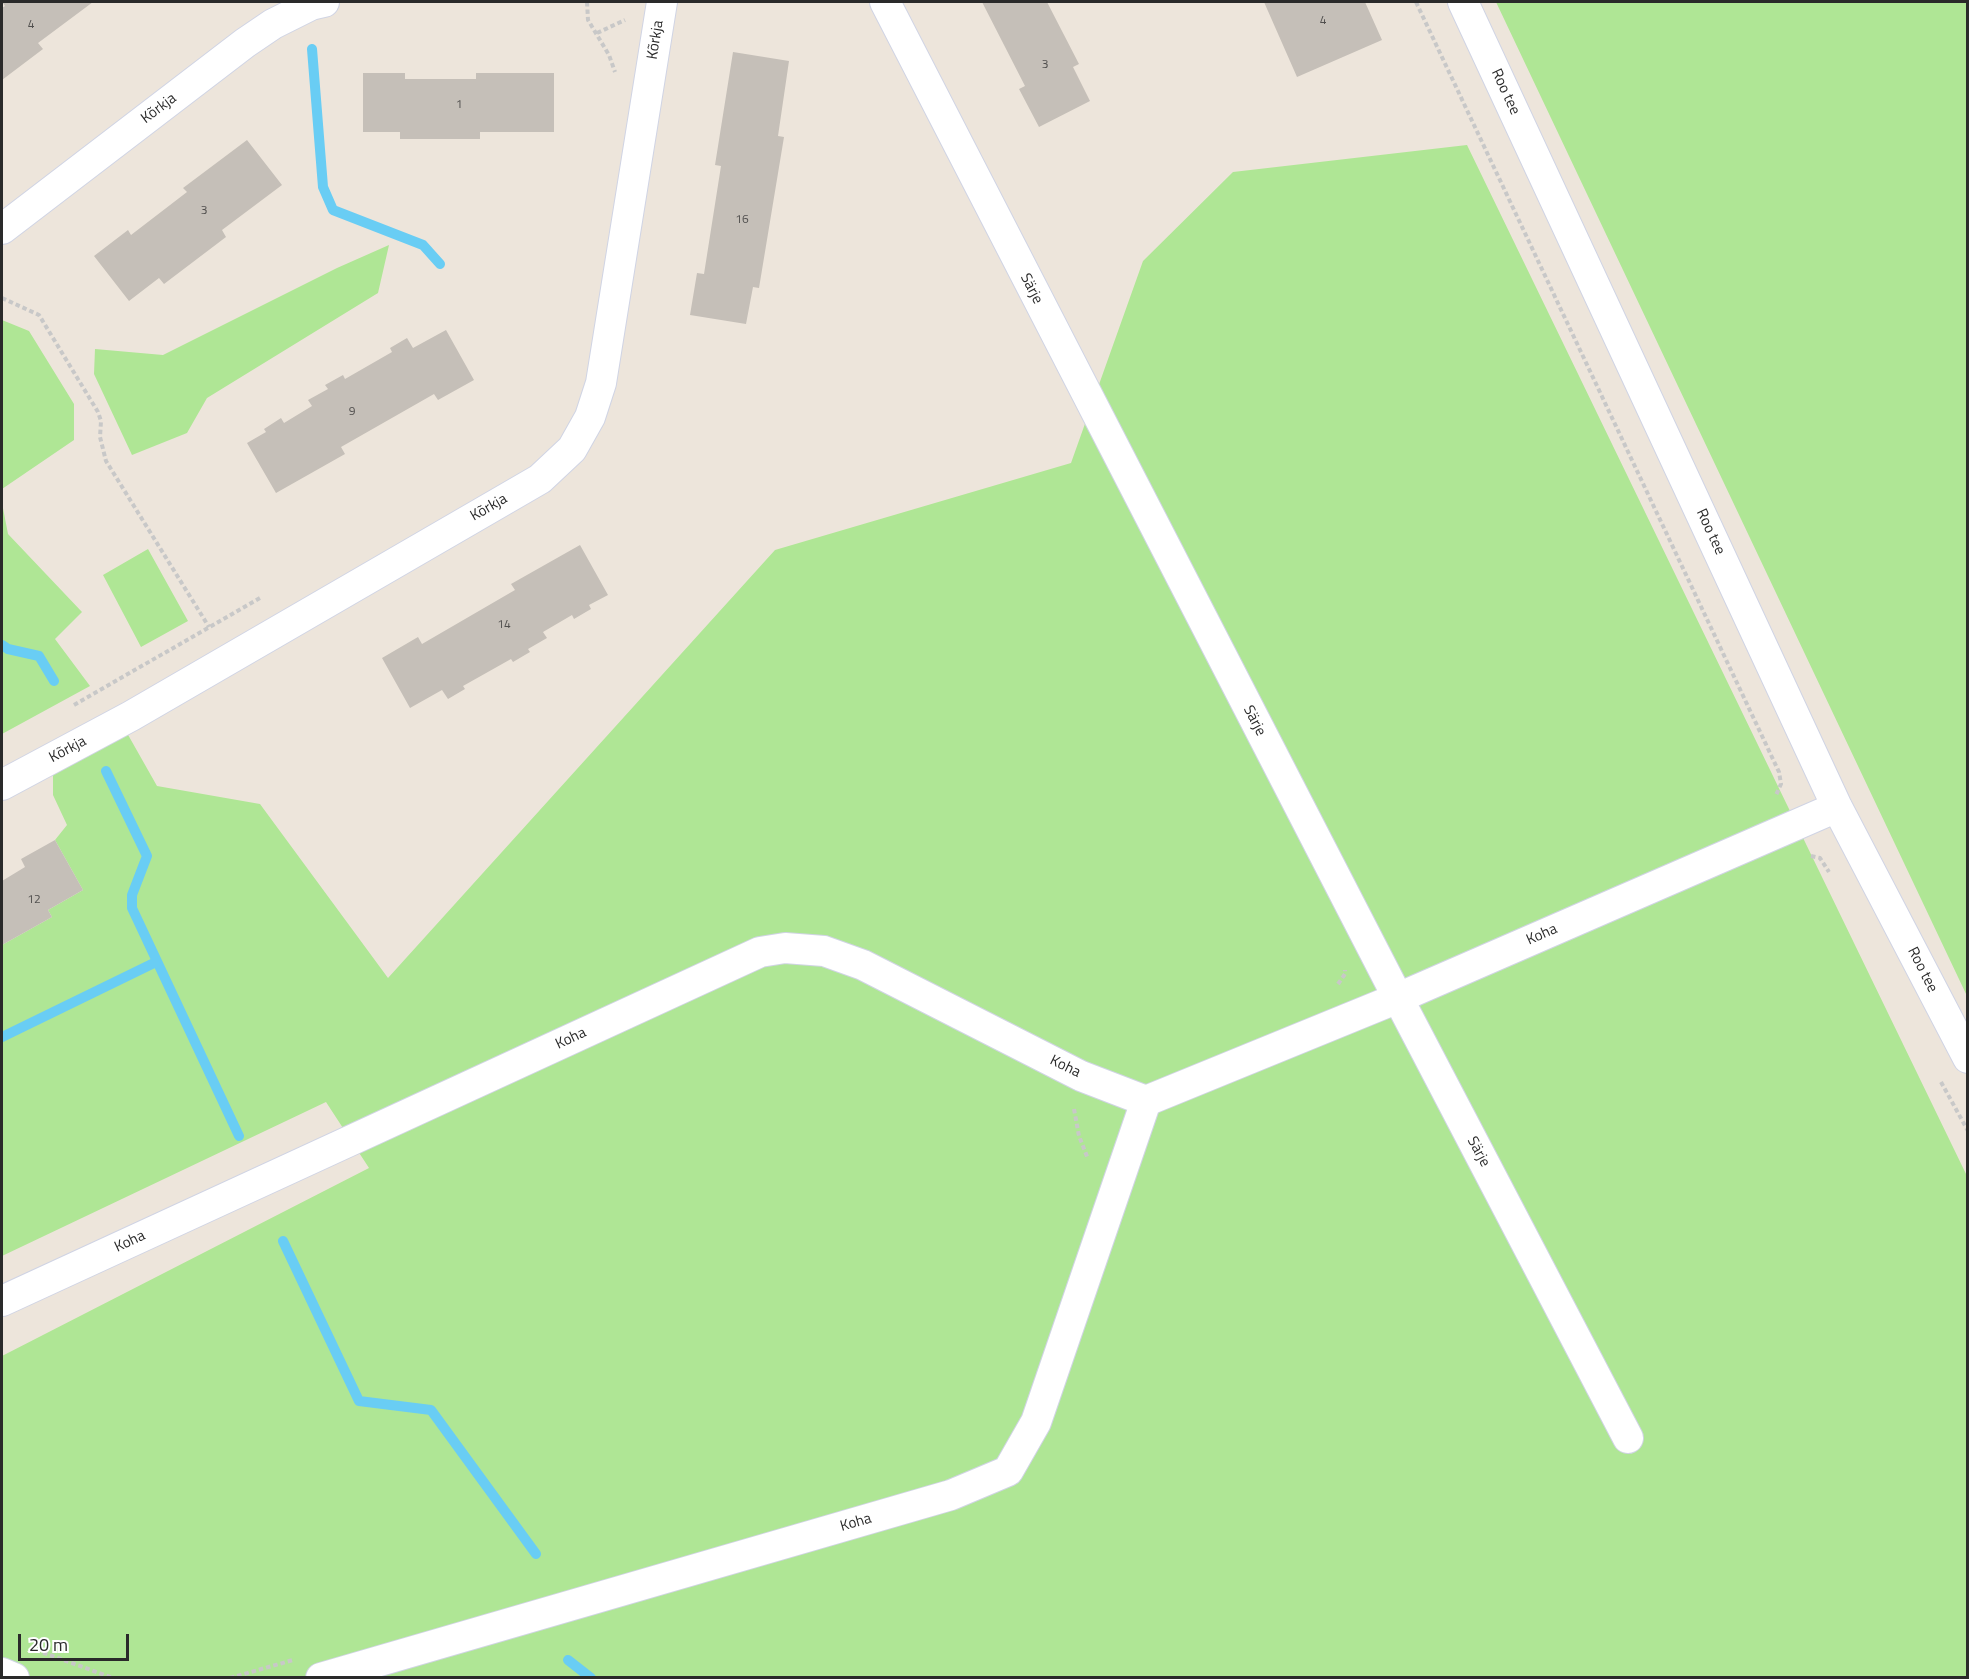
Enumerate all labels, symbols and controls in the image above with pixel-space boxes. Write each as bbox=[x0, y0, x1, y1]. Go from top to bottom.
house number: 4 bbox=[1320, 14, 1326, 28]
house number: 4 bbox=[28, 18, 34, 32]
street label: Kõrkja bbox=[644, 19, 668, 61]
house number: 3 bbox=[1042, 58, 1048, 72]
street label: Roo tee bbox=[1487, 66, 1523, 118]
street label: Kõrkja bbox=[138, 90, 180, 128]
house number: 1 bbox=[456, 98, 462, 112]
house number: 3 bbox=[201, 204, 207, 218]
house number: 16 bbox=[735, 213, 749, 227]
street label: Särje bbox=[1016, 271, 1046, 307]
house number: 9 bbox=[349, 405, 355, 419]
street label: Kõrkja bbox=[467, 490, 511, 526]
street label: Roo tee bbox=[1692, 506, 1728, 558]
house number: 14 bbox=[497, 618, 511, 632]
street label: Särje bbox=[1239, 703, 1269, 739]
street label: Kõrkja bbox=[46, 733, 90, 767]
house number: 12 bbox=[27, 893, 41, 907]
street label: Koha bbox=[1524, 920, 1560, 950]
street label: Roo tee bbox=[1903, 944, 1941, 996]
street label: Koha bbox=[553, 1024, 589, 1054]
street label: Koha bbox=[1047, 1052, 1083, 1082]
street label: Särje bbox=[1463, 1134, 1493, 1170]
street label: Koha bbox=[112, 1227, 148, 1257]
street label: Koha bbox=[838, 1510, 874, 1536]
scale bar bbox=[21, 1622, 132, 1660]
text: 20 m bbox=[29, 1631, 68, 1658]

